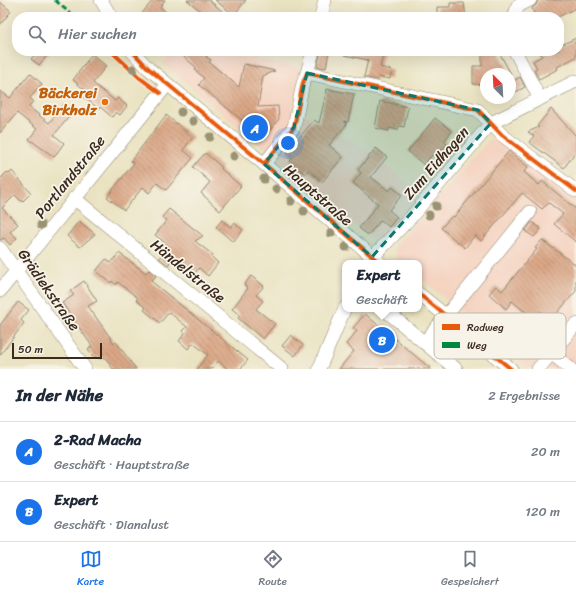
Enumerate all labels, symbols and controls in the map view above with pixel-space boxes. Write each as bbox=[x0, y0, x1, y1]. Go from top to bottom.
search box bbox=[12, 12, 564, 56]
text: Hier suchen bbox=[58, 21, 137, 47]
icon: search bbox=[26, 23, 48, 45]
north arrow bbox=[480, 68, 516, 104]
place label: Bäckerei Birkholz bbox=[39, 80, 98, 123]
marker: Bäckerei Birkholz bbox=[100, 97, 110, 107]
pin: A bbox=[242, 113, 268, 143]
street label: Zum Eidhagen bbox=[396, 120, 476, 206]
street label: Portlandstraße bbox=[28, 129, 112, 225]
your location bbox=[278, 133, 298, 153]
street label: Hauptstraße bbox=[277, 157, 359, 233]
street label: Händelstraße bbox=[145, 232, 231, 310]
street label: Grädiekstraße bbox=[11, 243, 87, 337]
popup bbox=[342, 260, 422, 312]
text: Expert bbox=[356, 262, 401, 288]
text: Geschäft bbox=[356, 288, 408, 311]
legend bbox=[434, 313, 566, 359]
text: Radweg bbox=[467, 318, 504, 337]
pin: B bbox=[369, 325, 395, 355]
text: Weg bbox=[467, 336, 487, 355]
text: 50 m bbox=[18, 340, 43, 359]
scale bar bbox=[12, 341, 102, 360]
text: In der Nähe bbox=[16, 380, 103, 410]
text: 2 Ergebnisse bbox=[488, 384, 560, 407]
text: 2-Rad Macha bbox=[54, 427, 141, 453]
text: A bbox=[25, 440, 33, 463]
text: 20 m bbox=[531, 440, 560, 463]
text: Geschäft · Hauptstraße bbox=[54, 453, 190, 476]
text: Expert bbox=[54, 487, 98, 513]
text: B bbox=[25, 500, 33, 523]
text: 120 m bbox=[525, 500, 560, 523]
text: Geschäft · Dianalust bbox=[54, 513, 169, 536]
tab: Karte bbox=[77, 548, 104, 591]
tab: Route bbox=[258, 548, 287, 591]
tab: Gespeichert bbox=[441, 548, 499, 591]

